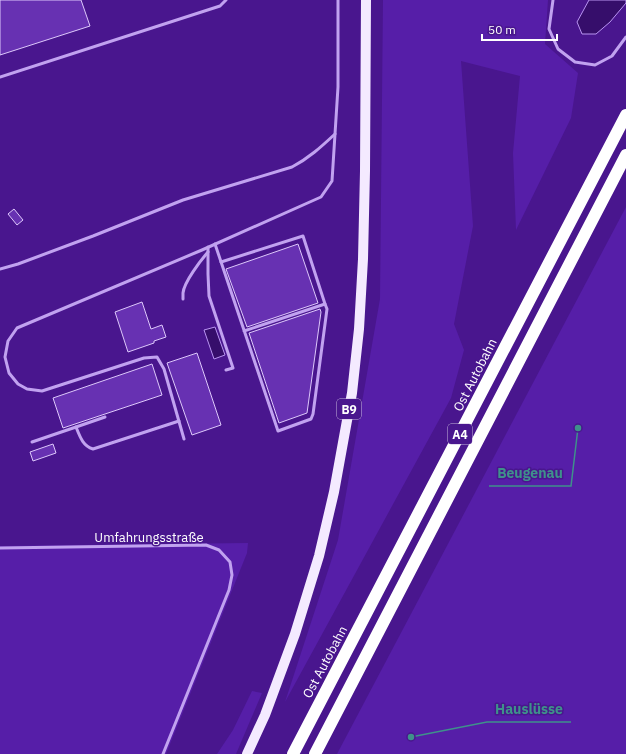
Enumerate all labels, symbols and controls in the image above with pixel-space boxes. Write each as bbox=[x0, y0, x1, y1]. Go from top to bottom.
scale bar bbox=[482, 16, 557, 42]
text: 50 m bbox=[488, 22, 516, 37]
street label: Ost Autobahn bbox=[449, 336, 501, 414]
road number: B9 bbox=[337, 399, 361, 419]
road number: A4 bbox=[448, 424, 472, 444]
callout: Beugenau bbox=[489, 460, 571, 486]
text: Beugenau bbox=[497, 464, 563, 482]
street label: Umfahrungsstraße bbox=[94, 529, 204, 546]
street label: Ost Autobahn bbox=[299, 623, 351, 701]
callout: Hauslüsse bbox=[487, 696, 571, 722]
text: Hauslüsse bbox=[495, 700, 563, 718]

